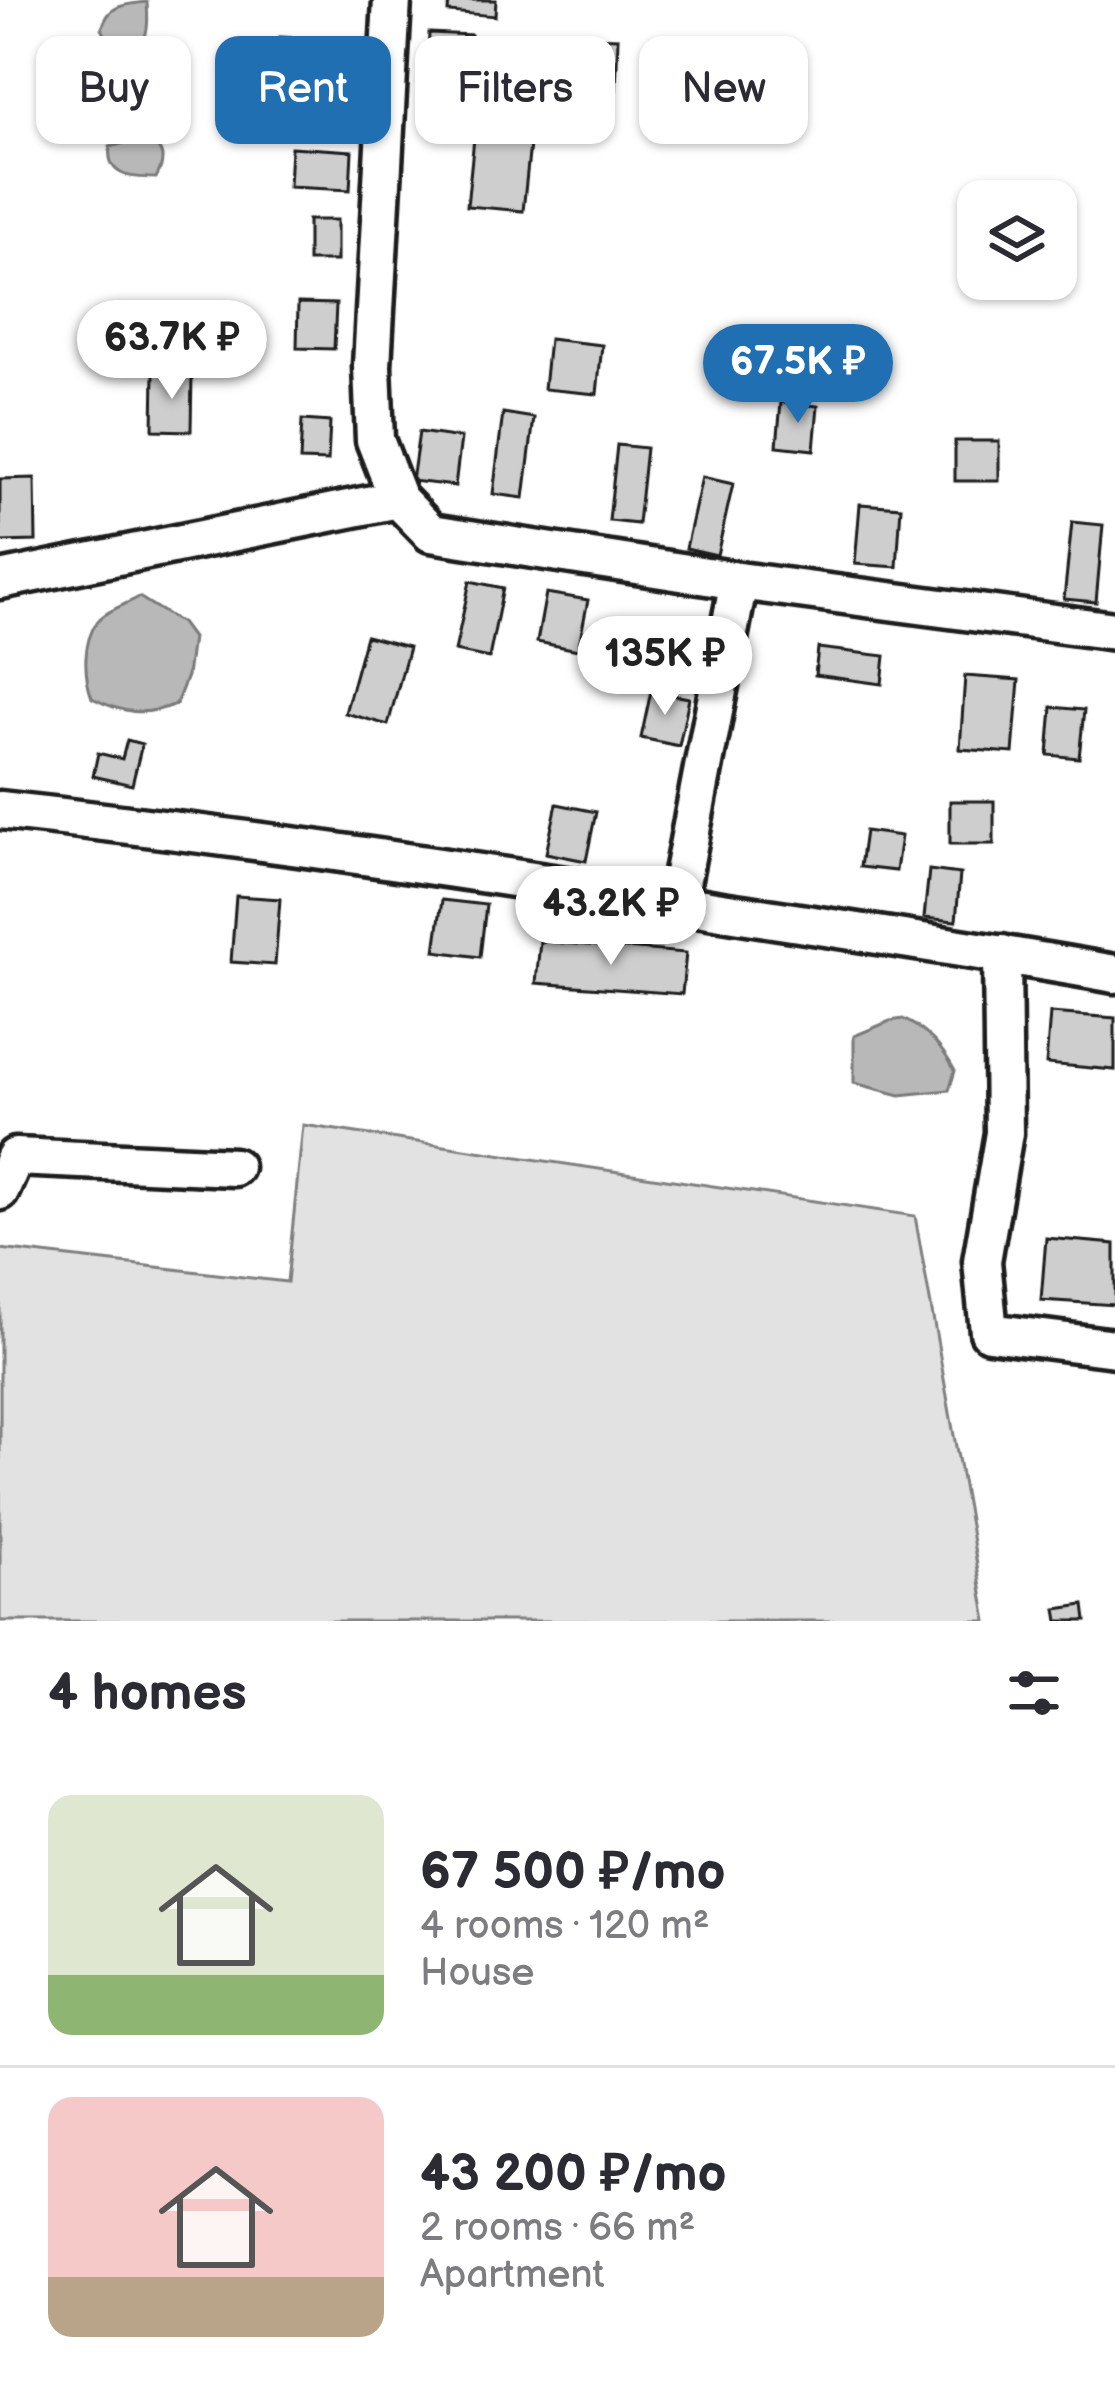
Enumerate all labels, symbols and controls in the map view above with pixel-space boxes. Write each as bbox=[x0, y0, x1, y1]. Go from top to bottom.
chip: Buy bbox=[36, 36, 191, 144]
chip: Rent bbox=[215, 36, 391, 144]
chip: Filters bbox=[415, 36, 615, 144]
chip: New bbox=[639, 36, 808, 144]
map controls bbox=[957, 180, 1077, 300]
button: layers bbox=[957, 180, 1077, 300]
pin: 63.7K ₽ bbox=[61, 300, 283, 402]
text: 63.7K ₽ bbox=[104, 315, 240, 362]
pin: 67.5K ₽ bbox=[687, 324, 909, 426]
text: 67.5K ₽ bbox=[730, 339, 866, 386]
pin: 135K ₽ bbox=[567, 616, 763, 718]
text: 135K ₽ bbox=[604, 631, 726, 678]
pin: 43.2K ₽ bbox=[500, 866, 722, 968]
text: 43.2K ₽ bbox=[542, 881, 680, 928]
icon: filters bbox=[1001, 1660, 1067, 1726]
text: 4 homes bbox=[48, 1663, 247, 1724]
text: 67 500 ₽/mo bbox=[420, 1842, 726, 1903]
icon: home bbox=[144, 1843, 288, 1987]
text: 4 rooms · 120 m² bbox=[420, 1903, 710, 1950]
text: House bbox=[420, 1950, 534, 1997]
text: 43 200 ₽/mo bbox=[420, 2144, 727, 2205]
icon: home bbox=[144, 2145, 288, 2289]
text: 2 rooms · 66 m² bbox=[420, 2205, 695, 2252]
text: Apartment bbox=[420, 2252, 604, 2299]

